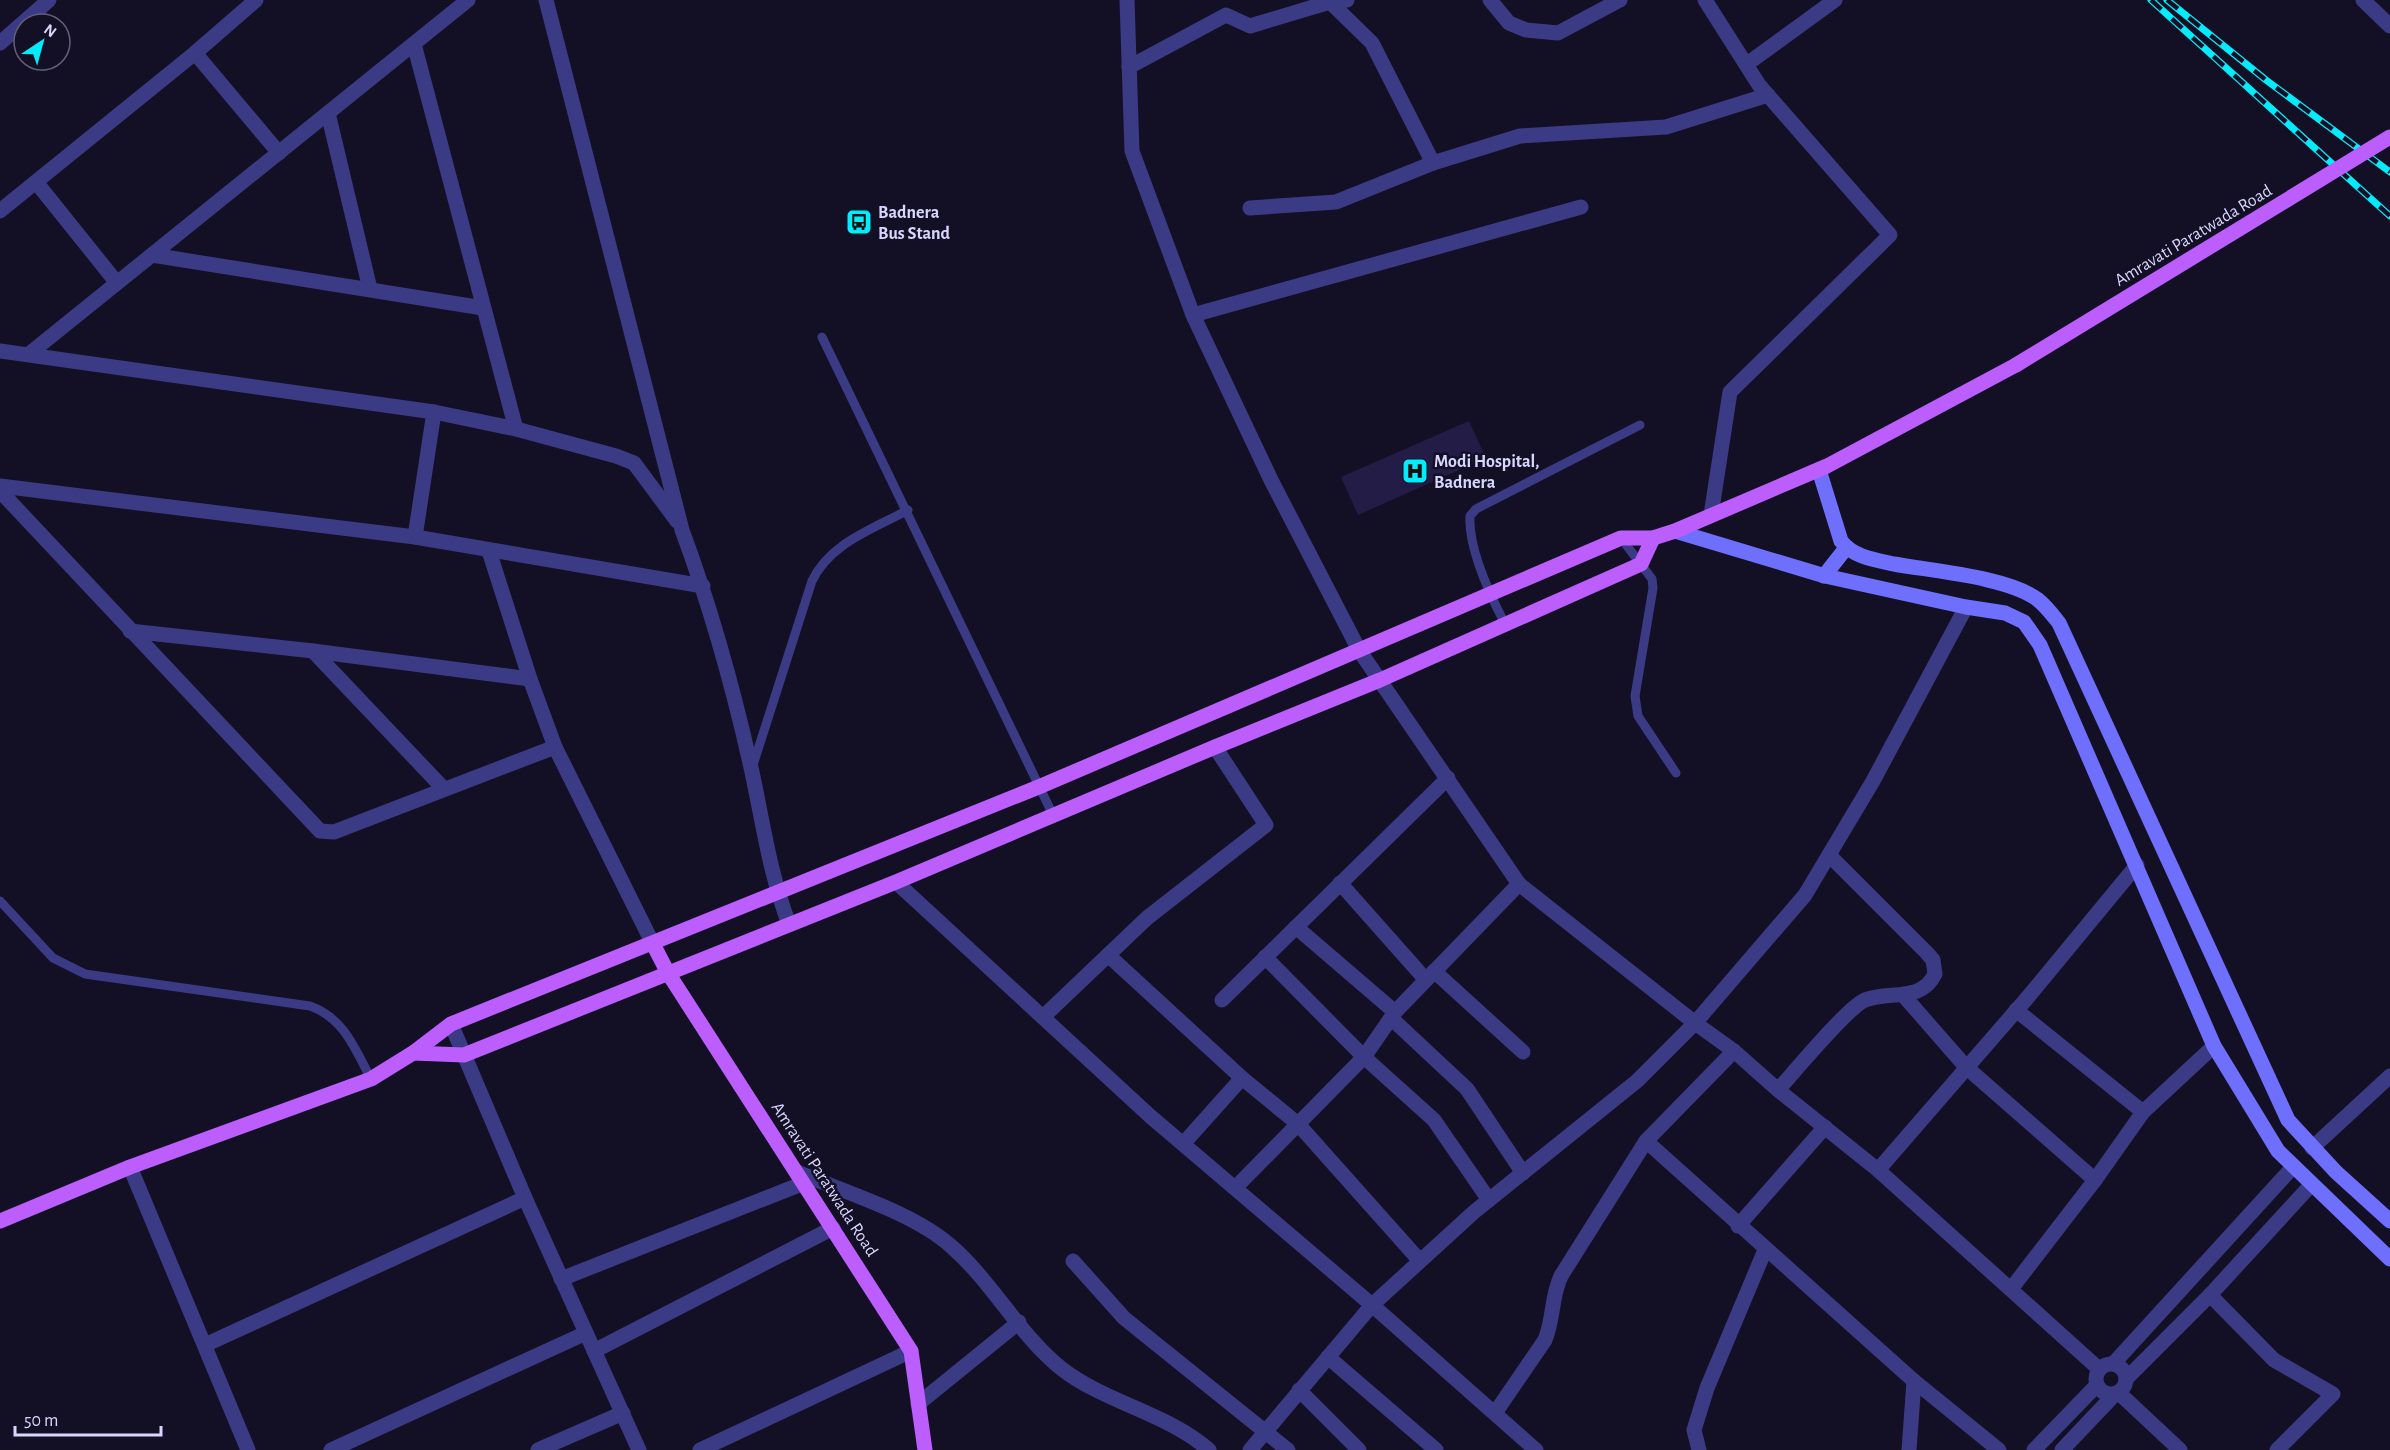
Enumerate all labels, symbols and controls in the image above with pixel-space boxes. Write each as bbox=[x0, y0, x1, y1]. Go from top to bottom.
north arrow bbox=[12, 12, 72, 72]
text: N bbox=[41, 21, 59, 40]
street label: Amravati Paratwada Road bbox=[2112, 182, 2275, 290]
place label: Badnera Bus Stand bbox=[878, 204, 951, 243]
bus stop icon: Badnera Bus Stand bbox=[844, 207, 874, 237]
place label: Modi Hospital, Badnera bbox=[1434, 453, 1539, 492]
hospital icon: Modi Hospital, Badnera bbox=[1400, 456, 1430, 486]
street label: Amravati Paratwada Road bbox=[768, 1099, 881, 1260]
scale bar bbox=[15, 1399, 160, 1437]
text: 50 m bbox=[24, 1412, 58, 1430]

